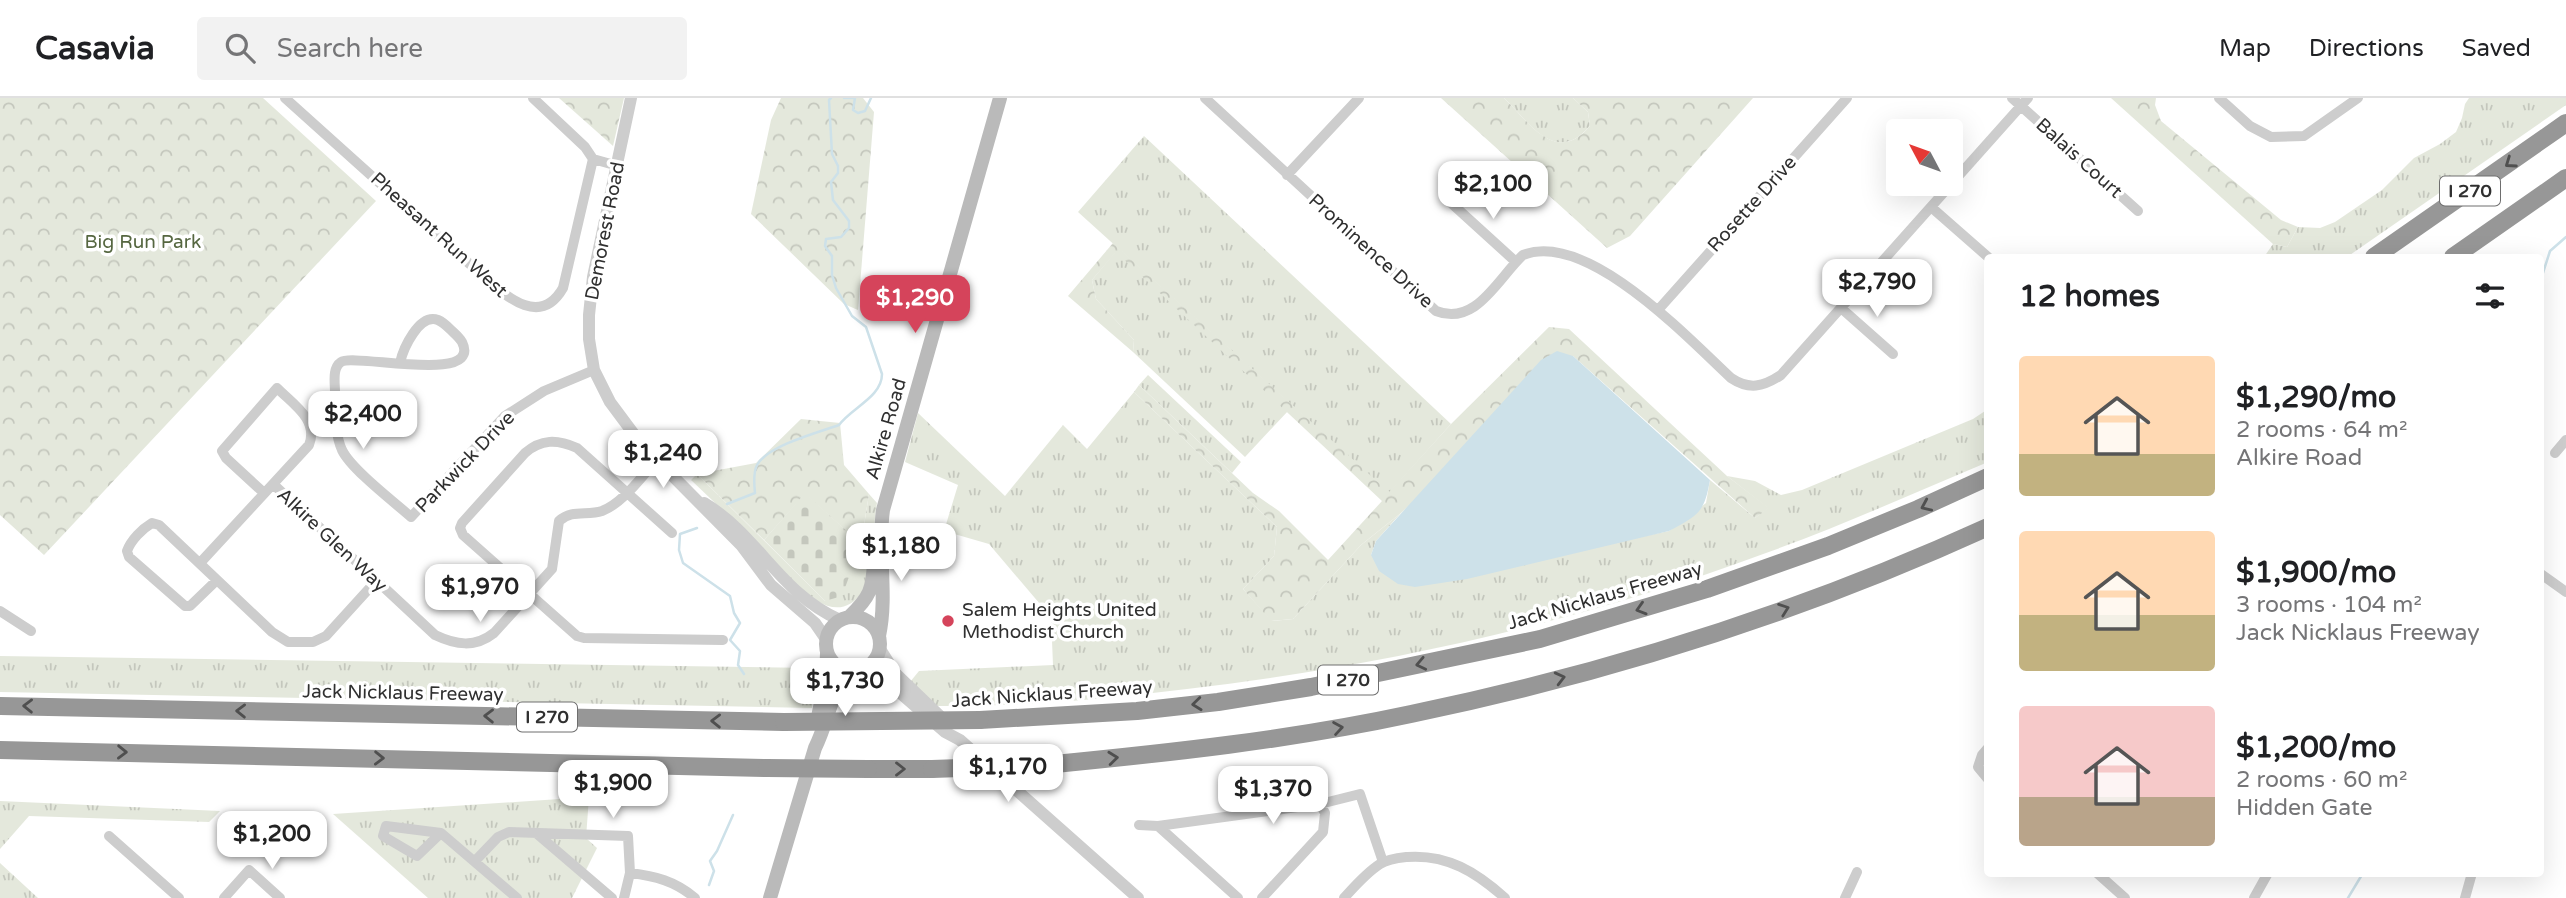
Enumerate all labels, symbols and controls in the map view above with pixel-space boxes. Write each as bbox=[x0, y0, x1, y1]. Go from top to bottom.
search box bbox=[197, 17, 687, 80]
text: Casavia bbox=[35, 29, 155, 68]
icon: search bbox=[221, 29, 259, 67]
text: Search here bbox=[277, 33, 423, 64]
text: Map bbox=[2219, 34, 2271, 63]
text: Directions bbox=[2309, 34, 2424, 63]
text: Saved bbox=[2462, 34, 2531, 63]
street label: Balais Court bbox=[2031, 113, 2127, 203]
north arrow bbox=[1886, 119, 1964, 196]
map controls bbox=[1886, 119, 1963, 196]
street label: Rosette Drive bbox=[1703, 151, 1801, 257]
one-way arrow bbox=[2505, 155, 2518, 167]
street label: Demorest Road bbox=[581, 160, 629, 302]
pin: $2,100 bbox=[1436, 162, 1550, 221]
street label: Pheasant Run West bbox=[366, 168, 512, 302]
text: $2,100 bbox=[1454, 170, 1532, 198]
road number: I 270 bbox=[2440, 176, 2500, 206]
street label: Prominence Drive bbox=[1304, 189, 1438, 313]
park label: Big Run Park bbox=[85, 231, 201, 253]
pin: $2,790 bbox=[1820, 260, 1934, 319]
text: $2,790 bbox=[1838, 268, 1916, 296]
pin: $1,290 bbox=[858, 275, 972, 335]
icon: filters bbox=[2471, 277, 2509, 315]
text: 12 homes bbox=[2019, 278, 2160, 315]
text: $1,290 bbox=[876, 284, 954, 312]
street label: Alkire Road bbox=[861, 376, 911, 482]
text: $1,290/mo bbox=[2236, 379, 2396, 416]
icon: home bbox=[2075, 384, 2159, 468]
pin: $2,400 bbox=[306, 392, 420, 451]
text: $2,400 bbox=[324, 400, 402, 428]
street label: Parkwick Drive bbox=[411, 407, 519, 517]
text: 2 rooms · 64 m² bbox=[2236, 416, 2407, 444]
pin: $1,240 bbox=[606, 430, 720, 490]
text: $1,240 bbox=[624, 439, 702, 467]
text: Alkire Road bbox=[2236, 444, 2362, 472]
street label: Alkire Glen Way bbox=[273, 483, 391, 597]
one-way arrow bbox=[1921, 497, 1933, 511]
pin: $1,180 bbox=[844, 524, 958, 583]
text: $1,180 bbox=[862, 532, 940, 560]
text: $1,900/mo bbox=[2236, 554, 2396, 591]
street label: Jack Nicklaus Freeway bbox=[1505, 558, 1705, 634]
icon: home bbox=[2075, 559, 2159, 643]
pin: $1,970 bbox=[423, 564, 537, 624]
text: $1,970 bbox=[441, 573, 519, 601]
text: 3 rooms · 104 m² bbox=[2236, 591, 2422, 619]
place label: Salem Heights United Methodist Church bbox=[962, 599, 1157, 643]
one-way arrow bbox=[1636, 600, 1648, 615]
one-way arrow bbox=[1777, 603, 1789, 617]
marker: Salem Heights United Methodist Church bbox=[940, 613, 956, 629]
text: Jack Nicklaus Freeway bbox=[2236, 619, 2480, 647]
one-way arrow bbox=[1415, 656, 1427, 671]
pin: $1,730 bbox=[788, 658, 902, 718]
road number: I 270 bbox=[1318, 666, 1378, 694]
text: $1,730 bbox=[806, 667, 884, 695]
one-way arrow bbox=[1554, 671, 1566, 686]
street label: Jack Nicklaus Freeway bbox=[951, 676, 1153, 712]
street label: Jack Nicklaus Freeway bbox=[302, 680, 504, 706]
one-way arrow bbox=[1191, 696, 1202, 711]
one-way arrow bbox=[22, 699, 33, 714]
road number: I 270 bbox=[517, 702, 577, 732]
one-way arrow bbox=[235, 703, 246, 719]
one-way arrow bbox=[483, 708, 494, 723]
one-way arrow bbox=[710, 713, 721, 729]
one-way arrow bbox=[1332, 721, 1344, 736]
text: $1,200/mo bbox=[2236, 729, 2396, 766]
icon: home bbox=[2075, 734, 2159, 818]
pin: $1,170 bbox=[951, 744, 1065, 804]
one-way arrow bbox=[116, 745, 127, 760]
one-way arrow bbox=[373, 751, 384, 766]
one-way arrow bbox=[1108, 751, 1119, 766]
text: $1,170 bbox=[969, 753, 1047, 781]
pin: $1,900 bbox=[556, 760, 670, 820]
one-way arrow bbox=[895, 761, 906, 777]
pin: $1,370 bbox=[1216, 766, 1330, 826]
text: 2 rooms · 60 m² bbox=[2236, 766, 2407, 794]
text: $1,900 bbox=[574, 769, 652, 797]
text: $1,370 bbox=[1234, 775, 1312, 803]
text: Hidden Gate bbox=[2236, 794, 2373, 822]
pin: $1,200 bbox=[215, 812, 329, 871]
text: $1,200 bbox=[233, 820, 311, 848]

